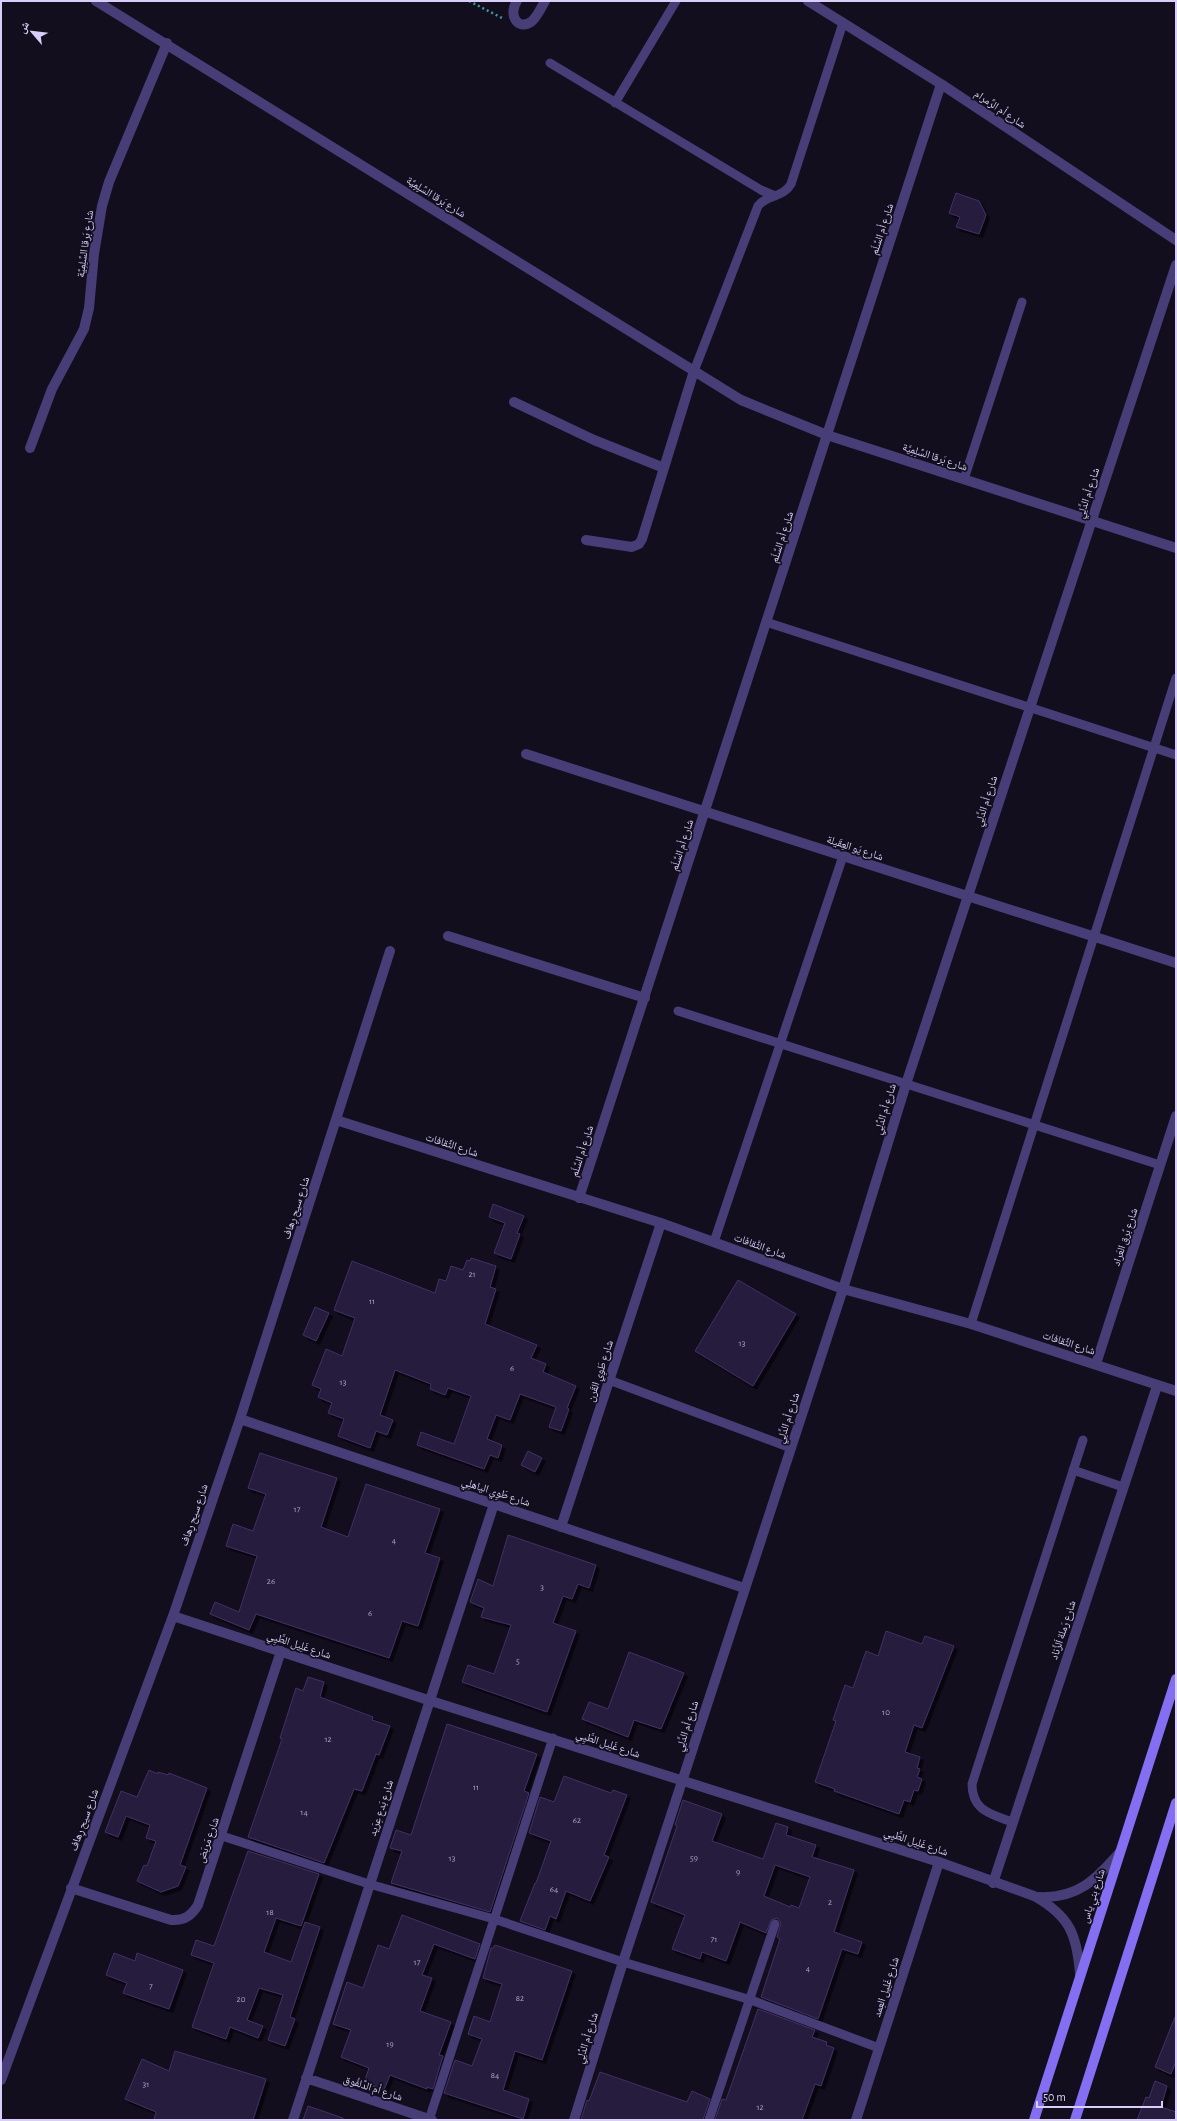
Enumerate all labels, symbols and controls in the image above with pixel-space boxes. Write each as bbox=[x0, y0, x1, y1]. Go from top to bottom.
north arrow bbox=[12, 12, 52, 52]
text: ش bbox=[16, 20, 33, 36]
street label: شارع أم الرَّمرام bbox=[972, 86, 1029, 131]
street label: شارع بَرقا السِّلِمِيَّة bbox=[404, 174, 468, 220]
street label: شارع أم السَّلَم bbox=[867, 201, 897, 257]
street label: شارع بَرقا السِّلِمِيَّة bbox=[75, 210, 96, 278]
street label: شارع بَرقا السِّلِمِيَّة bbox=[901, 441, 969, 474]
street label: شارع أم الدِّلِي bbox=[1073, 466, 1104, 521]
street label: شارع أم السَّلَم bbox=[767, 509, 797, 565]
street label: شارع أم الدِّلِي bbox=[971, 774, 1002, 829]
street label: شارع أم السَّلَم bbox=[667, 817, 697, 873]
street label: شارع يَو العِقَيلة bbox=[825, 834, 885, 863]
street label: شارع أم الدِّلِي bbox=[870, 1082, 901, 1137]
street label: شارع أم السَّلَم bbox=[567, 1123, 597, 1179]
street label: شارع الثَّقافات bbox=[424, 1131, 480, 1160]
street label: شارع سيح رِهاف bbox=[281, 1175, 314, 1241]
street label: شارع بُرق العَراد bbox=[1110, 1207, 1140, 1268]
street label: شارع الثَّقافات bbox=[732, 1231, 788, 1261]
house number: 21 bbox=[468, 1270, 476, 1279]
house number: 11 bbox=[369, 1297, 375, 1306]
street label: شارع الثَّقافات bbox=[1041, 1329, 1097, 1358]
street label: شارع طَوِي القَرن bbox=[585, 1339, 618, 1404]
house number: 13 bbox=[739, 1339, 746, 1348]
house number: 6 bbox=[510, 1364, 514, 1373]
house number: 13 bbox=[340, 1378, 347, 1387]
street label: شارع أم الدِّلِي bbox=[773, 1391, 804, 1446]
street label: شارع طَوِي الياهلِي bbox=[460, 1476, 532, 1511]
street label: شارع سيح رِهاف bbox=[178, 1482, 212, 1548]
house number: 17 bbox=[294, 1505, 301, 1514]
house number: 4 bbox=[392, 1536, 397, 1545]
house number: 26 bbox=[267, 1577, 275, 1586]
house number: 3 bbox=[540, 1583, 544, 1592]
street label: شارع رَملة اَلزِّناد bbox=[1048, 1599, 1079, 1661]
house number: 6 bbox=[368, 1609, 372, 1618]
street label: شارع غَلِيل الطَّيِي bbox=[265, 1629, 333, 1663]
house number: 5 bbox=[516, 1657, 520, 1666]
street label: شارع أم الدِّلِي bbox=[672, 1699, 703, 1754]
house number: 10 bbox=[882, 1708, 890, 1717]
street label: شارع غَلِيل الطَّيِي bbox=[574, 1728, 642, 1762]
house number: 12 bbox=[324, 1735, 332, 1744]
street label: شارع بَدع عِرَيد bbox=[367, 1779, 396, 1838]
house number: 11 bbox=[473, 1783, 479, 1792]
street label: شارع سيح رِهاف bbox=[68, 1788, 103, 1853]
house number: 14 bbox=[300, 1808, 308, 1817]
street label: شارع مَربَض bbox=[195, 1816, 222, 1864]
house number: 62 bbox=[573, 1816, 581, 1825]
street label: شارع غَلِيل الطَّيِي bbox=[882, 1826, 950, 1860]
house number: 13 bbox=[449, 1854, 456, 1863]
house number: 59 bbox=[690, 1854, 698, 1863]
house number: 9 bbox=[736, 1868, 740, 1877]
street label: شارع بني ياس bbox=[1079, 1868, 1110, 1925]
house number: 64 bbox=[550, 1885, 559, 1894]
house number: 2 bbox=[828, 1898, 832, 1907]
house number: 18 bbox=[266, 1908, 274, 1917]
house number: 71 bbox=[711, 1935, 717, 1944]
street label: شارع غَلِيل العِمد bbox=[871, 1956, 902, 2019]
house number: 17 bbox=[414, 1958, 421, 1967]
house number: 4 bbox=[806, 1964, 811, 1973]
house number: 7 bbox=[149, 1982, 153, 1991]
house number: 82 bbox=[516, 1994, 524, 2003]
house number: 20 bbox=[237, 1995, 246, 2004]
street label: شارع أم الدِّلِي bbox=[572, 2011, 603, 2066]
house number: 19 bbox=[386, 2040, 394, 2049]
house number: 84 bbox=[491, 2071, 500, 2080]
street label: شارع أم الدَّلفُوق bbox=[342, 2072, 405, 2104]
house number: 31 bbox=[143, 2080, 149, 2089]
scale bar bbox=[1037, 2083, 1162, 2109]
text: 50 m bbox=[1043, 2091, 1066, 2103]
house number: 12 bbox=[756, 2103, 764, 2112]

